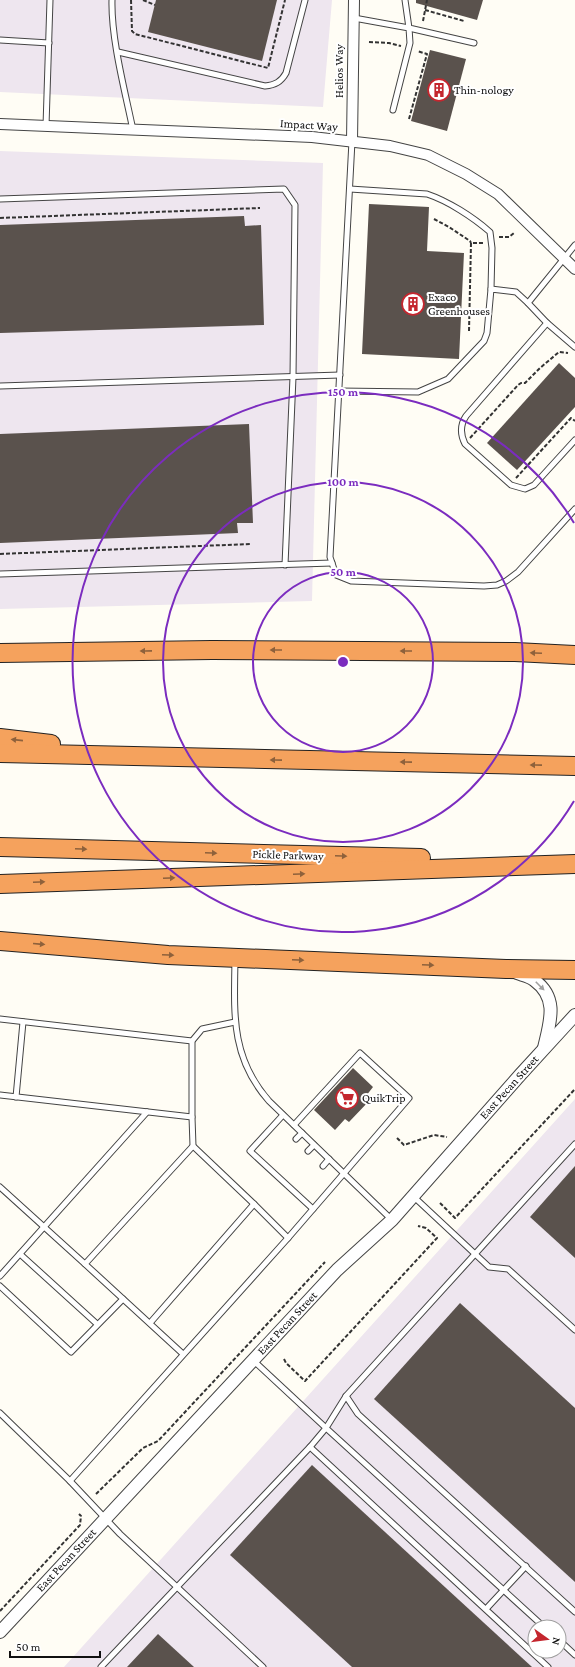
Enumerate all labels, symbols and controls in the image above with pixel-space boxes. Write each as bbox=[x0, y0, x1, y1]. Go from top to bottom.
street label: Helios Way bbox=[332, 44, 346, 98]
building icon: Thin-nology bbox=[426, 77, 452, 103]
place label: Thin-nology bbox=[454, 83, 514, 97]
street label: Impact Way bbox=[280, 116, 339, 134]
place label: Exaco Greenhouses bbox=[428, 290, 490, 318]
building icon: Exaco Greenhouses bbox=[400, 291, 426, 317]
text: 150 m bbox=[328, 385, 359, 399]
text: 100 m bbox=[327, 475, 360, 489]
text: 50 m bbox=[330, 565, 357, 579]
one-way arrow bbox=[269, 647, 282, 653]
one-way arrow bbox=[139, 648, 152, 654]
one-way arrow bbox=[399, 648, 412, 654]
one-way arrow bbox=[529, 650, 542, 656]
centre of rings bbox=[336, 655, 350, 669]
one-way arrow bbox=[11, 737, 23, 743]
one-way arrow bbox=[270, 756, 282, 763]
one-way arrow bbox=[399, 759, 412, 765]
one-way arrow bbox=[529, 762, 542, 768]
one-way arrow bbox=[75, 846, 88, 852]
street label: Pickle Parkway bbox=[252, 847, 324, 863]
one-way arrow bbox=[205, 849, 217, 856]
one-way arrow bbox=[335, 853, 348, 859]
one-way arrow bbox=[293, 870, 305, 877]
one-way arrow bbox=[163, 875, 176, 881]
one-way arrow bbox=[33, 879, 46, 885]
one-way arrow bbox=[33, 941, 45, 948]
one-way arrow bbox=[162, 951, 174, 958]
one-way arrow bbox=[292, 957, 305, 963]
one-way arrow bbox=[422, 962, 434, 969]
one-way arrow bbox=[535, 981, 545, 991]
street label: East Pecan Street bbox=[477, 1051, 542, 1122]
supermarket icon: QuikTrip bbox=[334, 1085, 360, 1111]
place label: QuikTrip bbox=[362, 1091, 406, 1105]
street label: East Pecan Street bbox=[254, 1288, 321, 1358]
street label: East Pecan Street bbox=[33, 1525, 100, 1595]
north arrow bbox=[527, 1619, 567, 1659]
scale bar bbox=[10, 1633, 100, 1659]
text: N bbox=[550, 1636, 563, 1647]
text: 50 m bbox=[16, 1640, 41, 1654]

